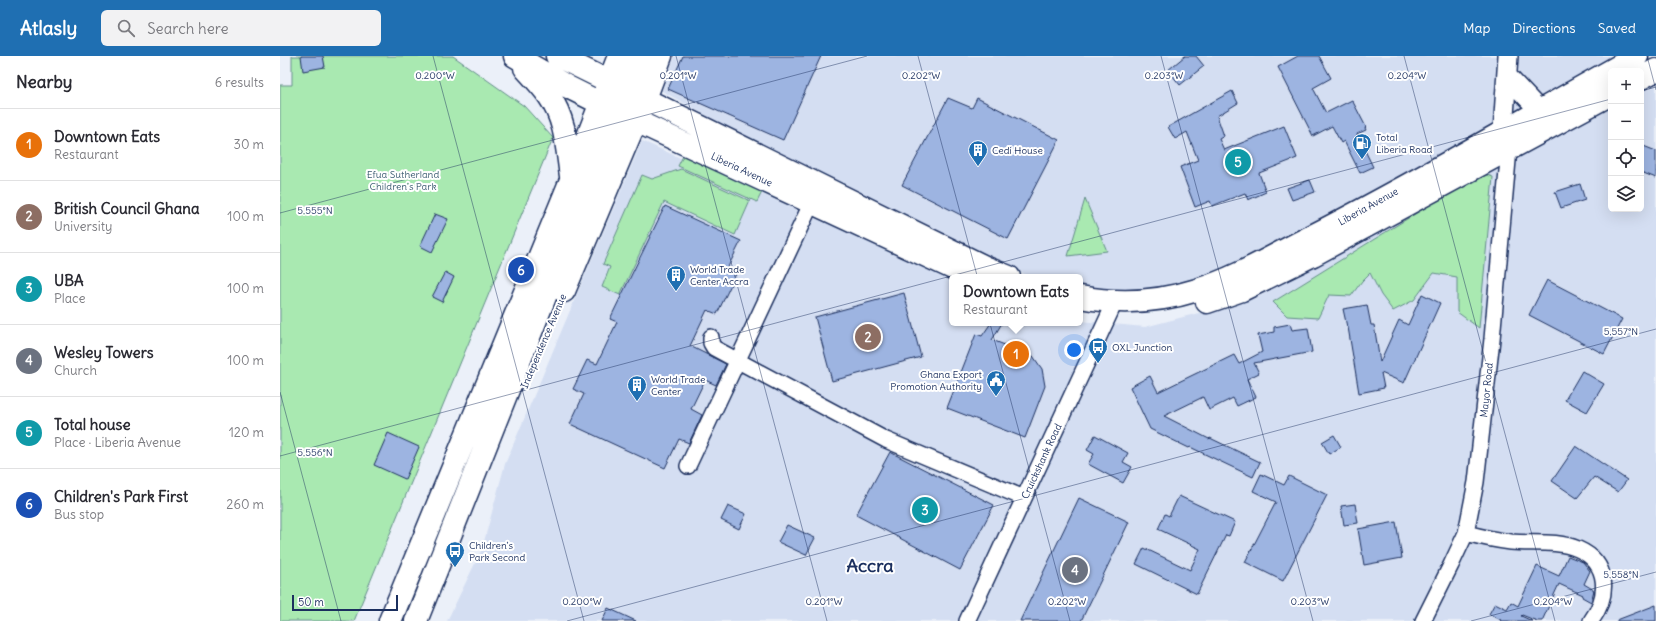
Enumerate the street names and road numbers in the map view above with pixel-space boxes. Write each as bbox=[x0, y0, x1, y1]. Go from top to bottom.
street label: Liberia Avenue bbox=[709, 150, 775, 189]
street label: Liberia Avenue bbox=[1336, 185, 1400, 228]
street label: Independence Avenue bbox=[518, 292, 569, 390]
street label: Mayor Road bbox=[1477, 362, 1496, 418]
street label: Cruickshank Road bbox=[1018, 421, 1065, 501]

